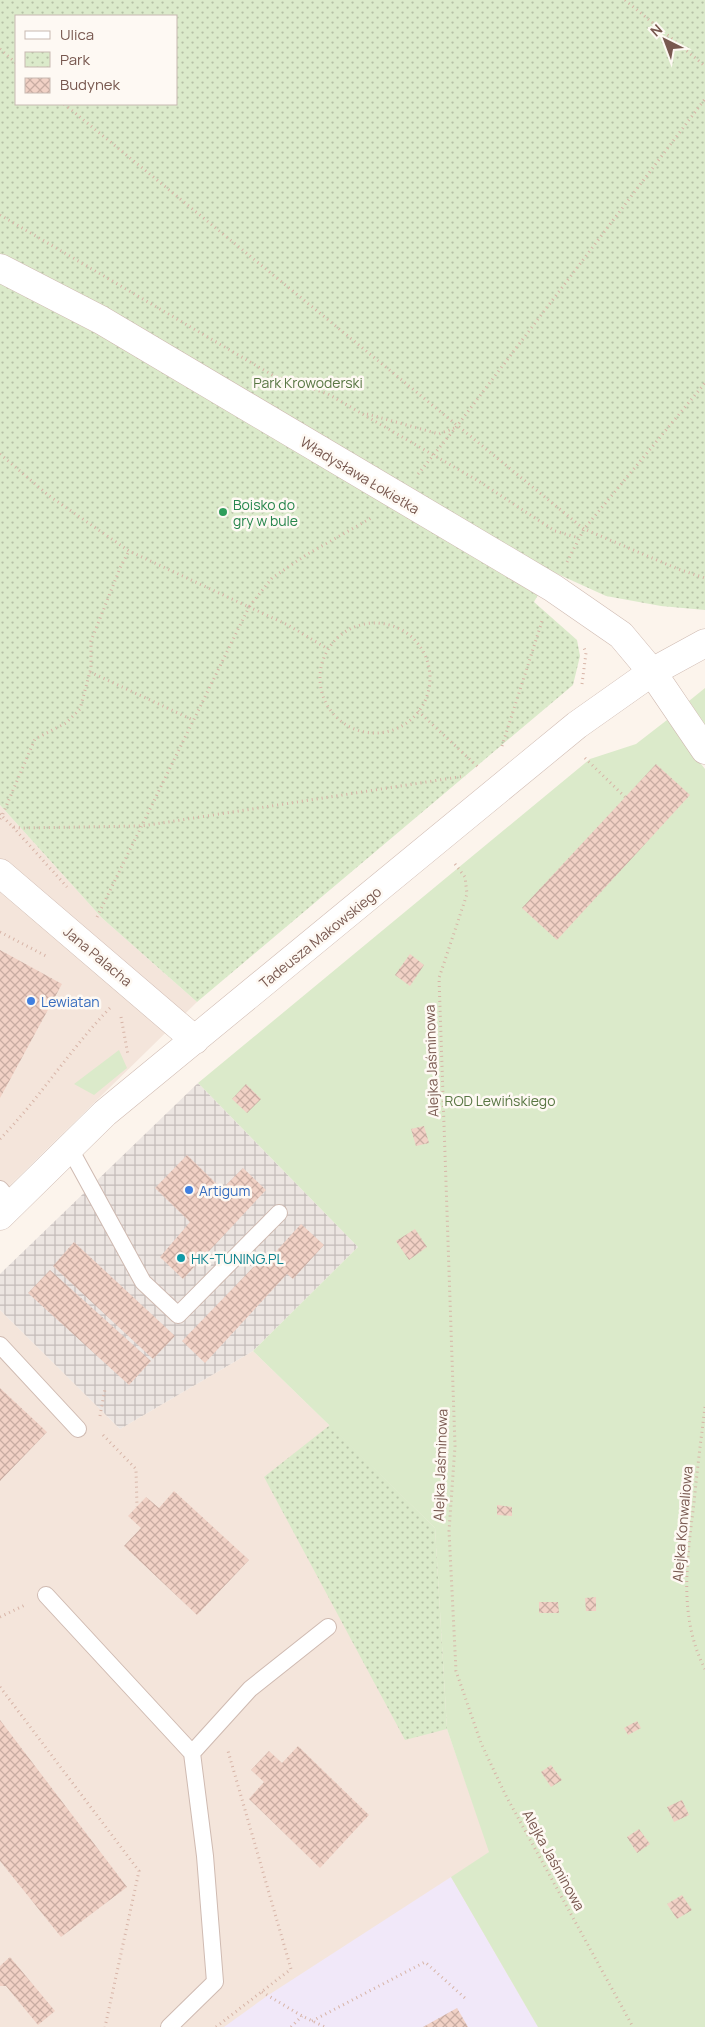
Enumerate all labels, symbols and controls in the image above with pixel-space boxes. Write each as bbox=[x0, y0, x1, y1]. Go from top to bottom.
legend bbox=[15, 15, 178, 105]
north arrow bbox=[640, 15, 690, 65]
text: N bbox=[646, 20, 666, 40]
text: Ulica bbox=[60, 24, 94, 45]
text: Park bbox=[60, 49, 90, 70]
text: Budynek bbox=[60, 74, 121, 95]
park label: Park Krowoderski bbox=[253, 373, 363, 392]
street label: Władysława Łokietka bbox=[297, 432, 423, 518]
place label: Boisko do gry w bule bbox=[233, 495, 298, 530]
marker: Boisko do gry w bule bbox=[217, 506, 229, 518]
street label: Tadeusza Makowskiego bbox=[255, 882, 385, 992]
street label: Jana Palacha bbox=[60, 922, 136, 990]
place label: Lewiatan bbox=[41, 992, 100, 1011]
marker: Lewiatan bbox=[25, 995, 37, 1007]
street label: Alejka Jaśminowa bbox=[420, 1004, 442, 1118]
park label: ROD Lewińskiego bbox=[445, 1091, 555, 1110]
place label: Artigum bbox=[199, 1181, 250, 1200]
marker: Artigum bbox=[183, 1184, 195, 1196]
place label: HK-TUNING.PL bbox=[191, 1249, 284, 1268]
marker: HK-TUNING.PL bbox=[175, 1252, 187, 1264]
street label: Alejka Jaśminowa bbox=[429, 1408, 451, 1522]
street label: Alejka Konwaliowa bbox=[667, 1465, 697, 1583]
street label: Alejka Jaśminowa bbox=[518, 1806, 590, 1914]

